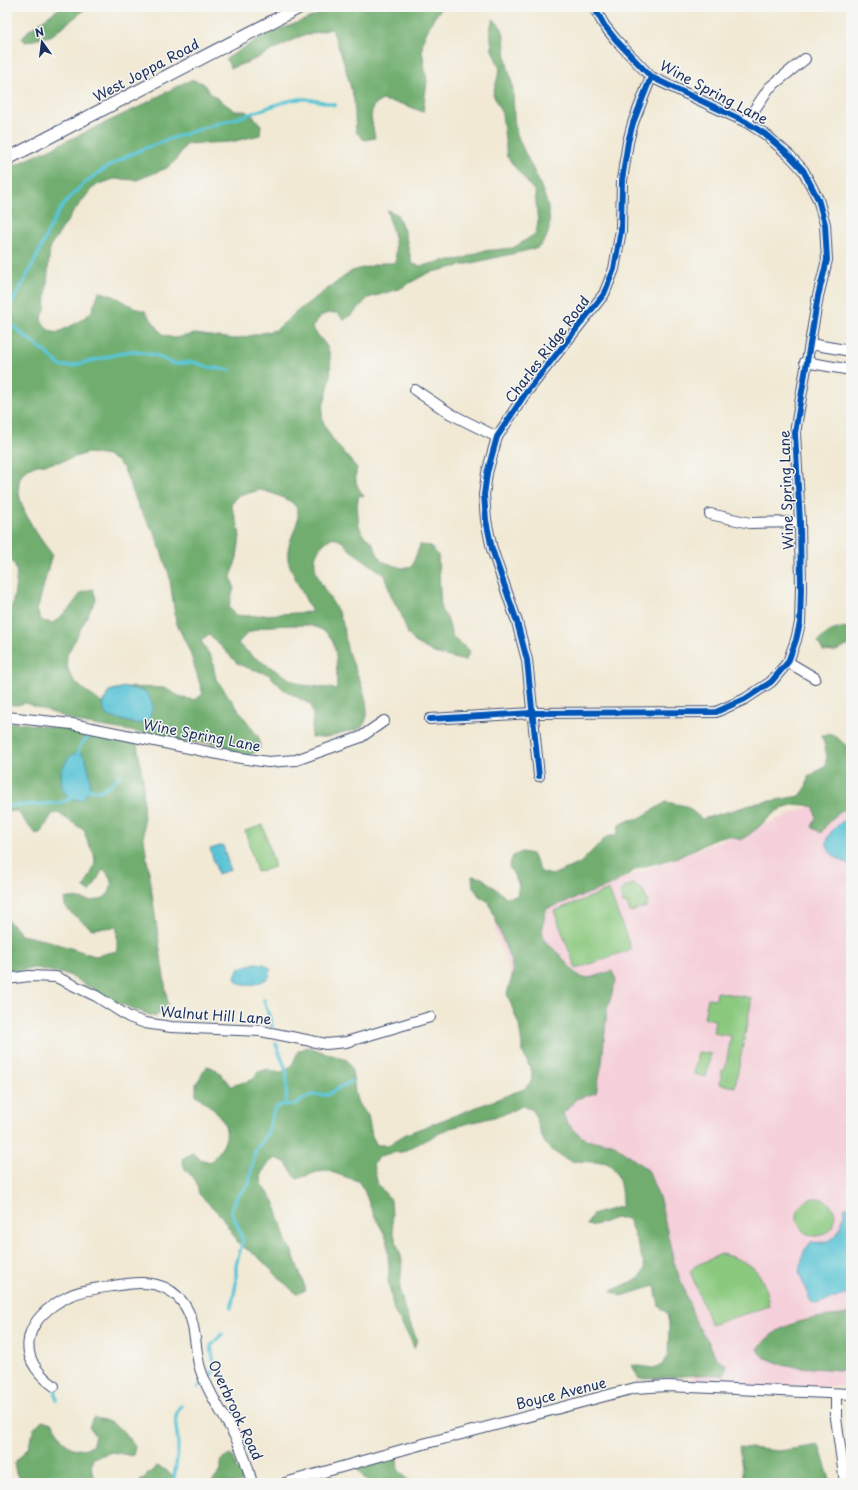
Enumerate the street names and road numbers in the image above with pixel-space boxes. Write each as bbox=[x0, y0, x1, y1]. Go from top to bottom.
street label: West Joppa Road bbox=[89, 33, 203, 107]
street label: Wine Spring Lane bbox=[656, 55, 772, 129]
street label: Charles Ridge Road bbox=[500, 291, 594, 407]
street label: Wine Spring Lane bbox=[773, 430, 799, 550]
street label: Wine Spring Lane bbox=[141, 713, 263, 757]
street label: Walnut Hill Lane bbox=[160, 1001, 272, 1029]
street label: Overbrook Road bbox=[204, 1356, 268, 1464]
street label: Boyce Avenue bbox=[514, 1372, 609, 1414]

